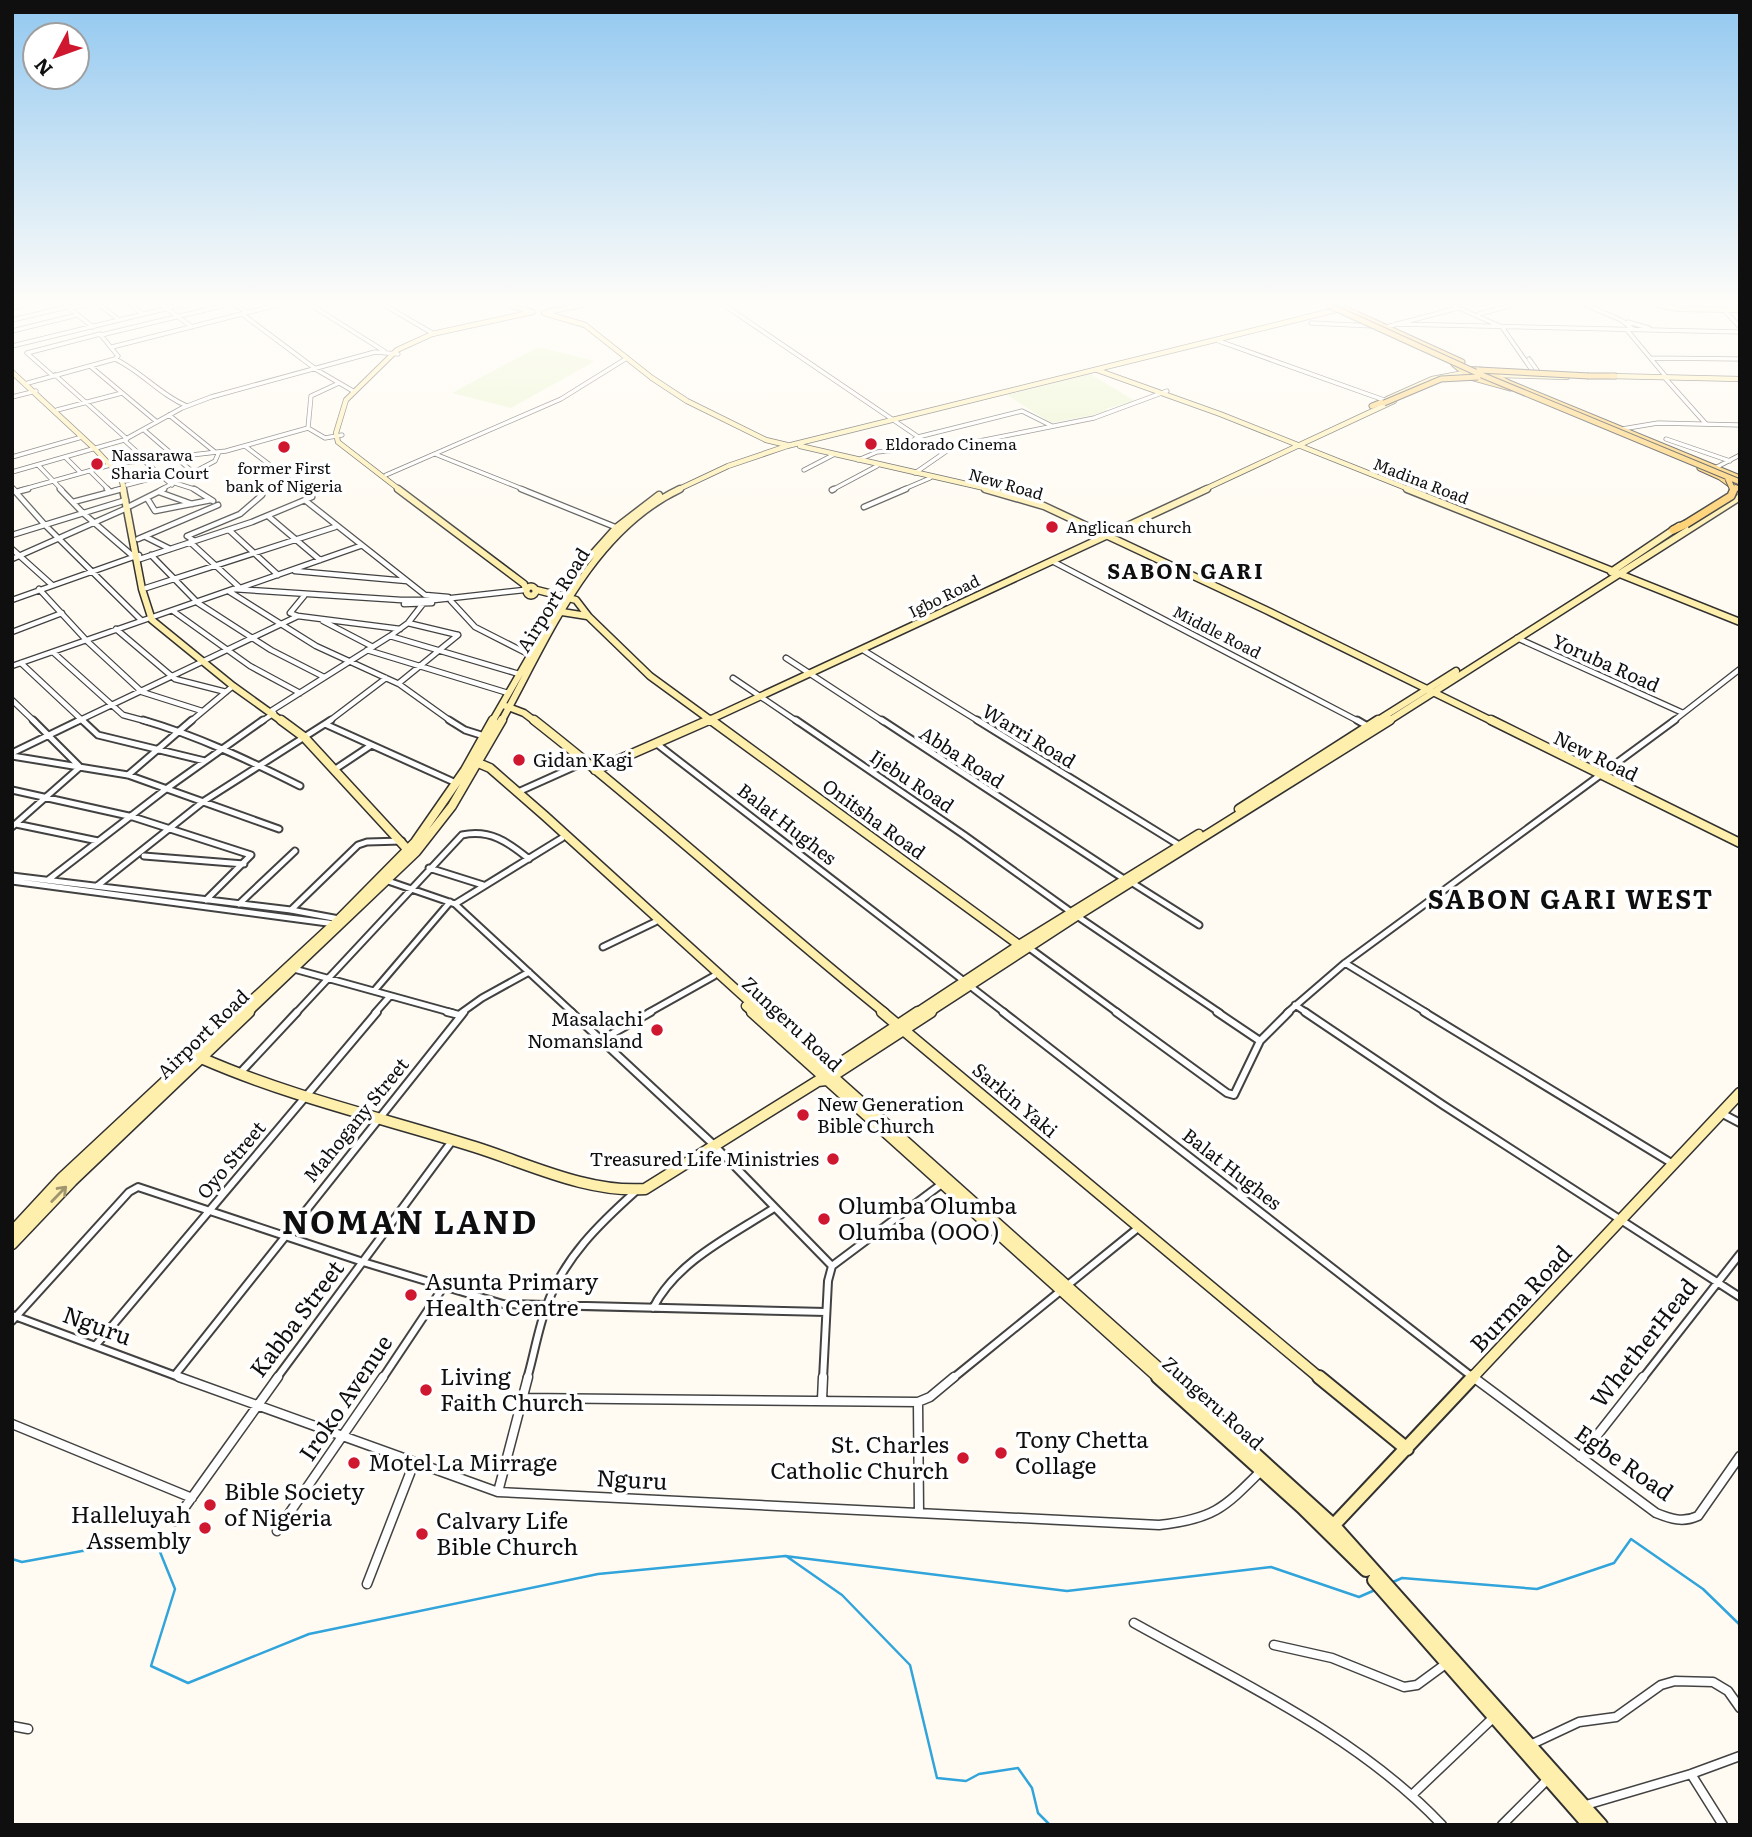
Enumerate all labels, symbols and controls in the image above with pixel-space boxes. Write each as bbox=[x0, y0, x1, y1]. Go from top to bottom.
north arrow bbox=[21, 21, 91, 91]
text: N bbox=[27, 53, 58, 83]
place label: Eldorado Cinema bbox=[885, 431, 1017, 455]
marker: Eldorado Cinema bbox=[863, 436, 879, 452]
marker: former First bank of Nigeria bbox=[276, 439, 292, 455]
place label: Nassarawa Sharia Court bbox=[111, 442, 210, 484]
street label: Madina Road bbox=[1370, 451, 1473, 509]
place label: former First bank of Nigeria bbox=[226, 455, 343, 497]
marker: Nassarawa Sharia Court bbox=[89, 456, 105, 472]
street label: New Road bbox=[966, 461, 1047, 505]
place label: Anglican church bbox=[1066, 514, 1192, 538]
marker: Anglican church bbox=[1044, 519, 1060, 535]
street label: Airport Road bbox=[509, 541, 596, 657]
district label: SABON GARI bbox=[1107, 554, 1265, 585]
street label: Igbo Road bbox=[904, 567, 983, 623]
street label: Middle Road bbox=[1169, 599, 1266, 664]
street label: Yoruba Road bbox=[1548, 626, 1665, 698]
street label: Warri Road bbox=[977, 696, 1082, 774]
street label: Abba Road bbox=[915, 718, 1011, 794]
street label: New Road bbox=[1549, 723, 1644, 788]
street label: Ijebu Road bbox=[865, 742, 961, 819]
place label: Gidan Kagi bbox=[533, 745, 633, 773]
marker: Gidan Kagi bbox=[511, 752, 527, 768]
street label: Onitsha Road bbox=[817, 771, 932, 865]
street label: Balat Hughes bbox=[732, 776, 843, 871]
district label: SABON GARI WEST bbox=[1428, 878, 1714, 917]
street label: Zungeru Road bbox=[736, 969, 849, 1077]
street label: Airport Road bbox=[150, 982, 255, 1085]
place label: Masalachi Nomansland bbox=[527, 1004, 643, 1054]
marker: Masalachi Nomansland bbox=[649, 1022, 665, 1038]
street label: Mahogany Street bbox=[296, 1051, 415, 1188]
street label: Sarkin Yaki bbox=[967, 1055, 1064, 1143]
place label: New Generation Bible Church bbox=[817, 1089, 964, 1139]
marker: New Generation Bible Church bbox=[795, 1107, 811, 1123]
street label: Oyo Street bbox=[189, 1114, 271, 1204]
street label: Balat Hughes bbox=[1177, 1121, 1288, 1216]
place label: Treasured Life Ministries bbox=[590, 1144, 819, 1172]
marker: Treasured Life Ministries bbox=[825, 1151, 841, 1167]
one-way arrow bbox=[50, 1186, 67, 1203]
place label: Olumba Olumba Olumba (OOO) bbox=[838, 1187, 1018, 1247]
district label: NOMAN LAND bbox=[282, 1196, 538, 1244]
marker: Olumba Olumba Olumba (OOO) bbox=[816, 1211, 832, 1227]
street label: Burma Road bbox=[1461, 1236, 1578, 1359]
street label: Kabba Street bbox=[240, 1252, 351, 1383]
place label: Asunta Primary Health Centre bbox=[425, 1263, 599, 1323]
street label: WhetherHead bbox=[1581, 1270, 1704, 1414]
marker: Asunta Primary Health Centre bbox=[403, 1287, 419, 1303]
street label: Nguru bbox=[58, 1296, 137, 1352]
street label: Iroko Avenue bbox=[289, 1327, 399, 1467]
street label: Zungeru Road bbox=[1157, 1349, 1271, 1456]
place label: Living Faith Church bbox=[440, 1358, 584, 1418]
marker: Living Faith Church bbox=[418, 1382, 434, 1398]
street label: Egbe Road bbox=[1569, 1415, 1681, 1508]
place label: Tony Chetta Collage bbox=[1015, 1421, 1149, 1481]
place label: St. Charles Catholic Church bbox=[770, 1426, 949, 1486]
place label: Motel La Mirrage bbox=[368, 1444, 557, 1478]
marker: Tony Chetta Collage bbox=[993, 1445, 1009, 1461]
marker: St. Charles Catholic Church bbox=[955, 1450, 971, 1466]
marker: Motel La Mirrage bbox=[346, 1455, 362, 1471]
street label: Nguru bbox=[596, 1459, 668, 1497]
place label: Bible Society of Nigeria bbox=[224, 1473, 365, 1533]
place label: Halleluyah Assembly bbox=[71, 1496, 192, 1556]
marker: Bible Society of Nigeria bbox=[202, 1497, 218, 1513]
place label: Calvary Life Bible Church bbox=[436, 1502, 578, 1562]
marker: Halleluyah Assembly bbox=[197, 1520, 213, 1536]
marker: Calvary Life Bible Church bbox=[414, 1526, 430, 1542]

